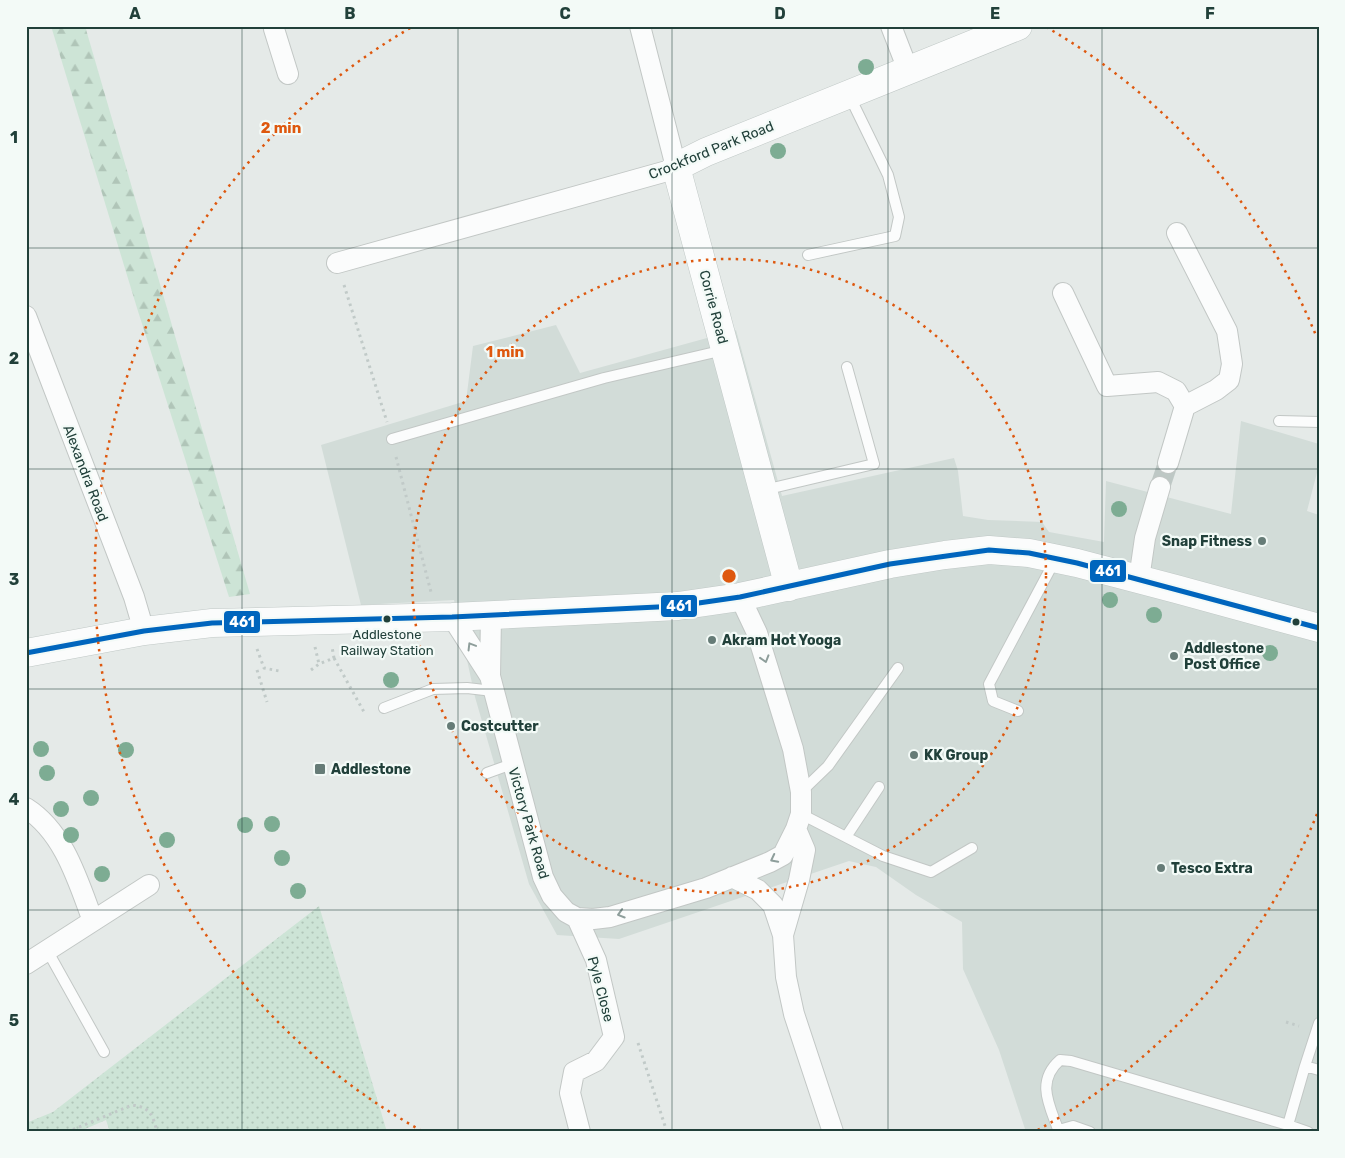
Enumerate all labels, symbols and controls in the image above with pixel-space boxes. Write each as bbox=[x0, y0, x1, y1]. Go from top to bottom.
text: A bbox=[129, 4, 141, 23]
text: B bbox=[344, 4, 356, 23]
text: C bbox=[559, 4, 571, 23]
text: D bbox=[774, 4, 786, 23]
text: E bbox=[990, 4, 1000, 23]
text: F bbox=[1205, 4, 1215, 23]
street label: Crockford Park Road bbox=[646, 118, 776, 183]
text: 2 min bbox=[261, 119, 301, 137]
text: 1 bbox=[10, 128, 18, 147]
street label: Corrie Road bbox=[695, 268, 732, 346]
text: 1 min bbox=[486, 343, 524, 361]
text: 2 bbox=[9, 349, 19, 368]
street label: Alexandra Road bbox=[59, 423, 112, 524]
place label: Snap Fitness bbox=[1162, 533, 1252, 550]
marker: Snap Fitness bbox=[1256, 535, 1268, 547]
line badge: 461 bbox=[1089, 559, 1127, 583]
text: 461 bbox=[1095, 563, 1121, 580]
centre of rings bbox=[720, 567, 738, 585]
text: 3 bbox=[9, 570, 19, 589]
line badge: 461 bbox=[660, 594, 698, 618]
text: 461 bbox=[666, 598, 692, 615]
line badge: 461 bbox=[223, 610, 261, 634]
text: 461 bbox=[229, 614, 255, 631]
marker: Addlestone Railway Station bbox=[382, 614, 392, 624]
unlabelled marker bbox=[1291, 617, 1301, 627]
place label: Addlestone Railway Station bbox=[340, 627, 434, 658]
place label: Akram Hot Yooga bbox=[722, 632, 841, 649]
marker: Akram Hot Yooga bbox=[706, 634, 718, 646]
place label: Addlestone Post Office bbox=[1184, 640, 1264, 673]
one-way arrow bbox=[468, 642, 478, 651]
marker: Addlestone Post Office bbox=[1168, 650, 1180, 662]
one-way arrow bbox=[759, 654, 769, 662]
place label: Costcutter bbox=[461, 718, 539, 735]
marker: Costcutter bbox=[445, 720, 457, 732]
place label: KK Group bbox=[924, 747, 988, 764]
marker: KK Group bbox=[908, 749, 920, 761]
place label: Addlestone bbox=[331, 761, 411, 778]
marker: Addlestone bbox=[313, 762, 327, 776]
street label: Victory Park Road bbox=[504, 765, 553, 881]
text: 4 bbox=[9, 790, 20, 809]
one-way arrow bbox=[770, 853, 779, 863]
place label: Tesco Extra bbox=[1171, 860, 1253, 877]
marker: Tesco Extra bbox=[1155, 862, 1167, 874]
one-way arrow bbox=[617, 908, 626, 918]
street label: Pyle Close bbox=[584, 955, 617, 1024]
text: 5 bbox=[9, 1011, 19, 1030]

